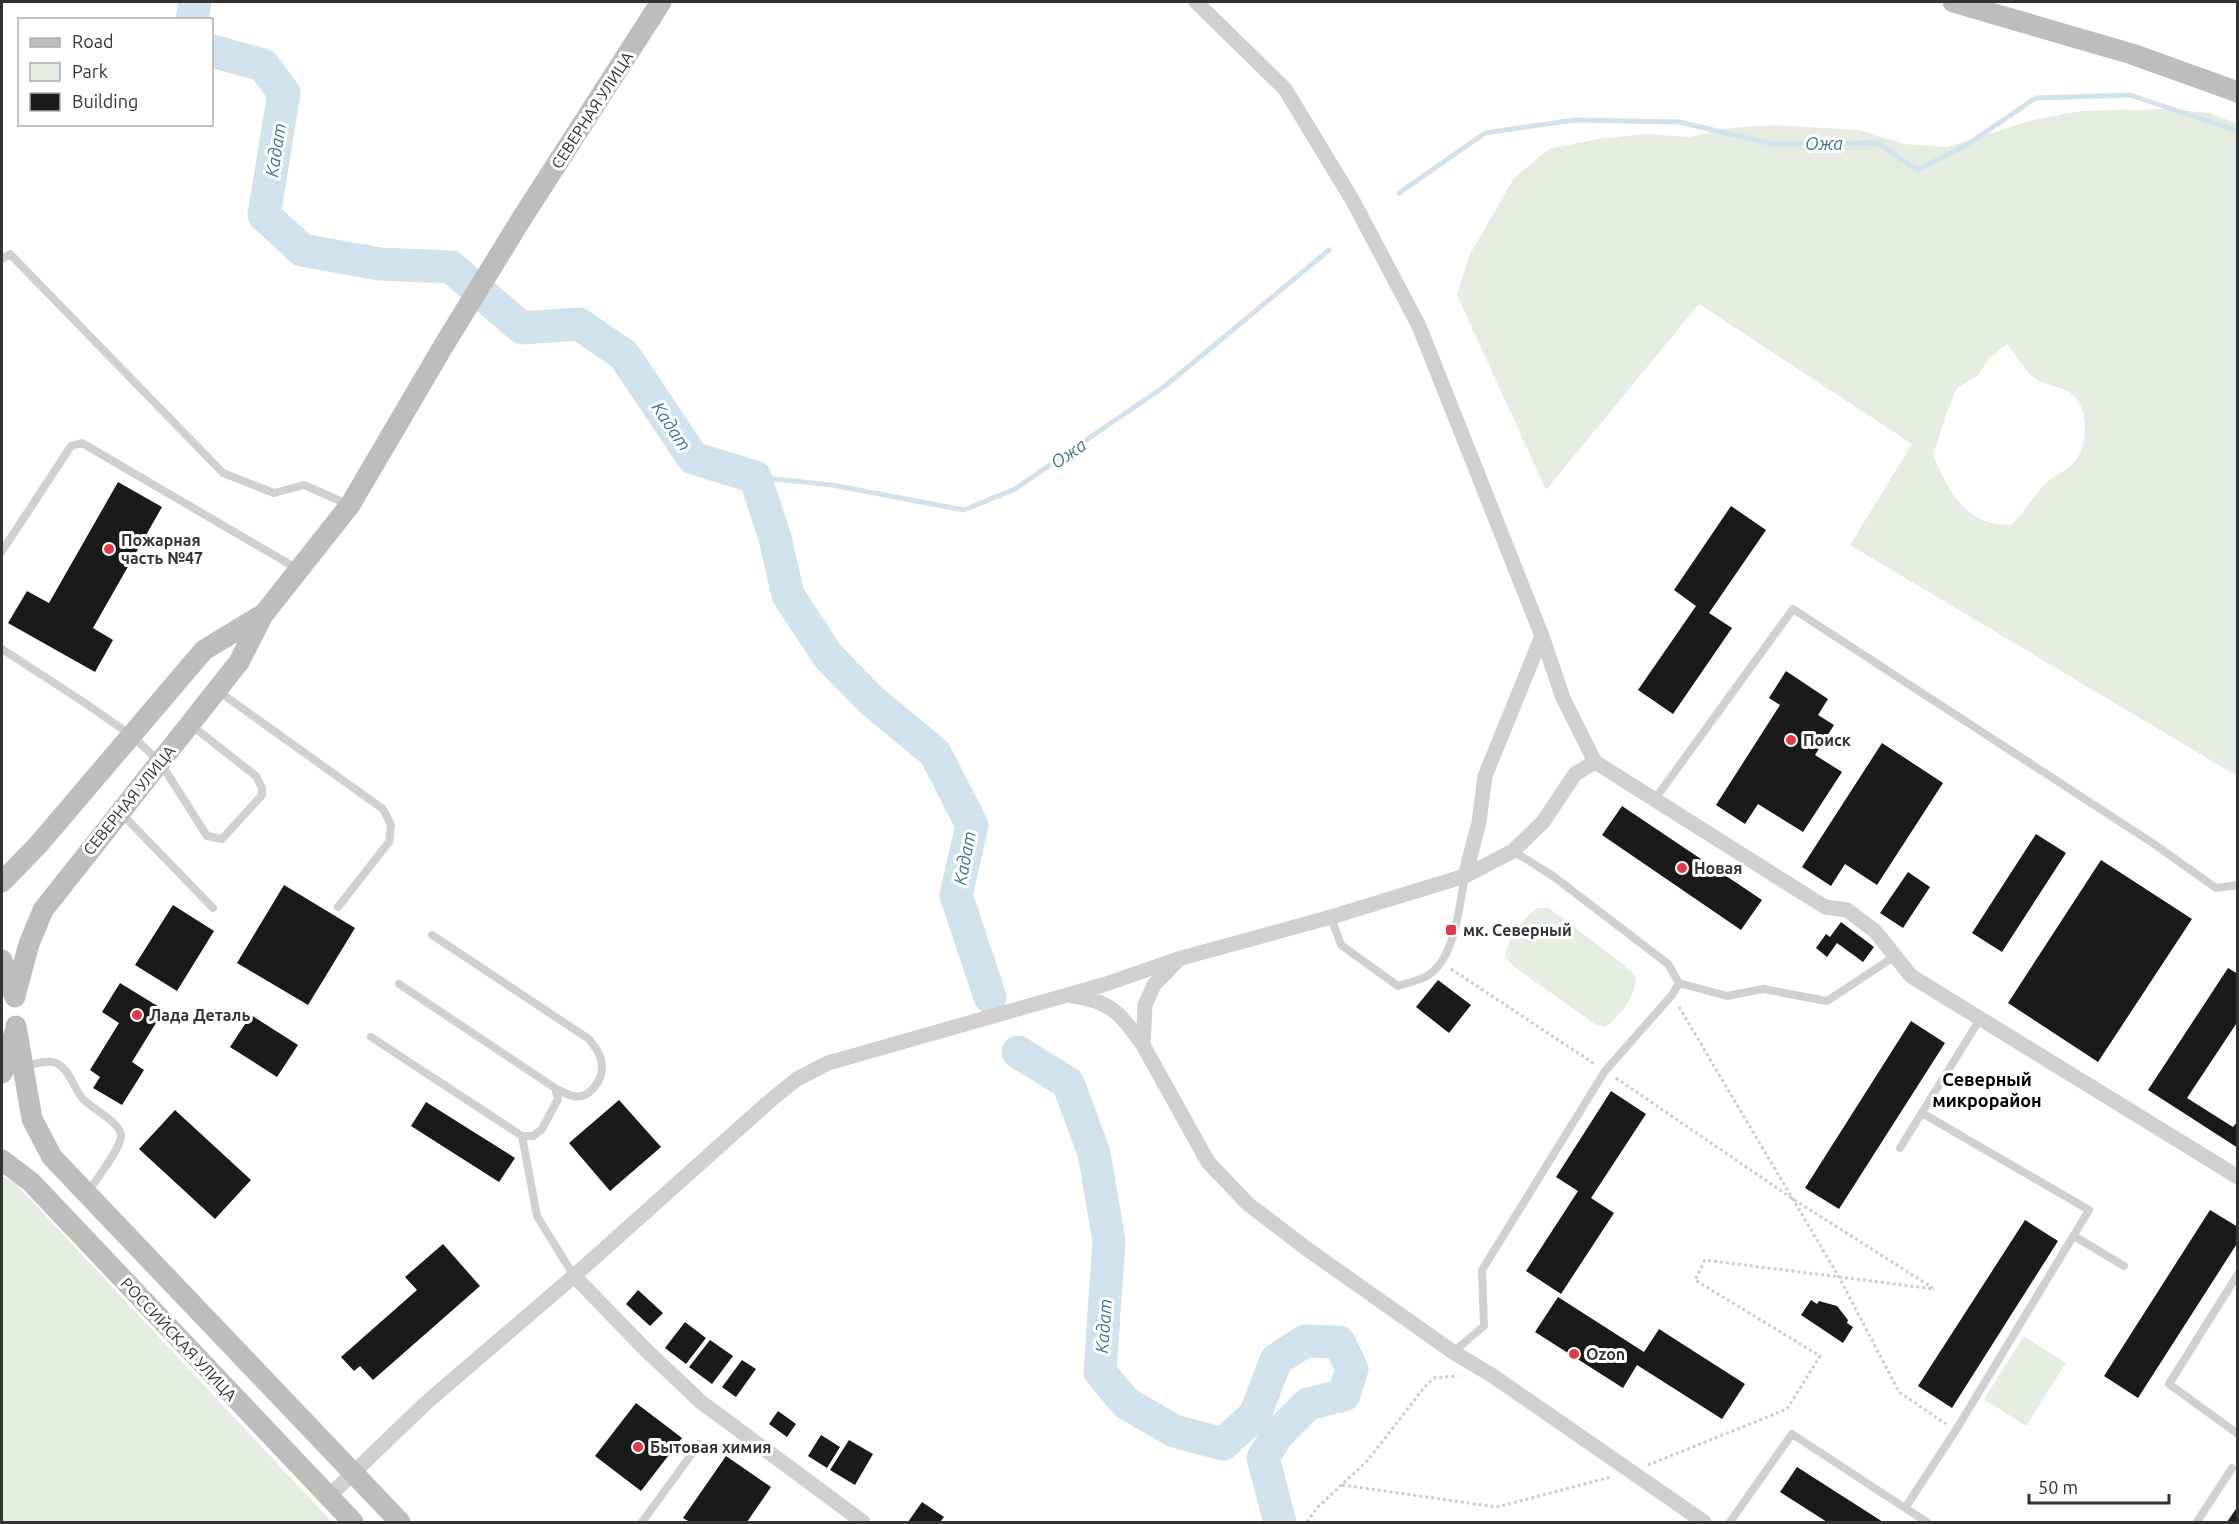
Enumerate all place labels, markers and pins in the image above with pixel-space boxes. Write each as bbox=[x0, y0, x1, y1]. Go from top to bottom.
place label: Пожарная часть №47 bbox=[121, 531, 203, 567]
marker: Пожарная часть №47 bbox=[102, 542, 116, 556]
place label: Поиск bbox=[1803, 731, 1851, 749]
marker: Поиск bbox=[1784, 733, 1798, 747]
place label: Новая bbox=[1694, 859, 1742, 877]
marker: Новая bbox=[1675, 861, 1689, 875]
place label: мк. Северный bbox=[1463, 921, 1572, 939]
marker: мк. Северный bbox=[1444, 923, 1458, 937]
place label: Лада Деталь bbox=[149, 1006, 250, 1024]
marker: Лада Деталь bbox=[130, 1008, 144, 1022]
place label: Ozon bbox=[1586, 1345, 1625, 1363]
marker: Ozon bbox=[1567, 1347, 1581, 1361]
place label: Бытовая химия bbox=[650, 1438, 771, 1456]
marker: Бытовая химия bbox=[631, 1440, 645, 1454]

